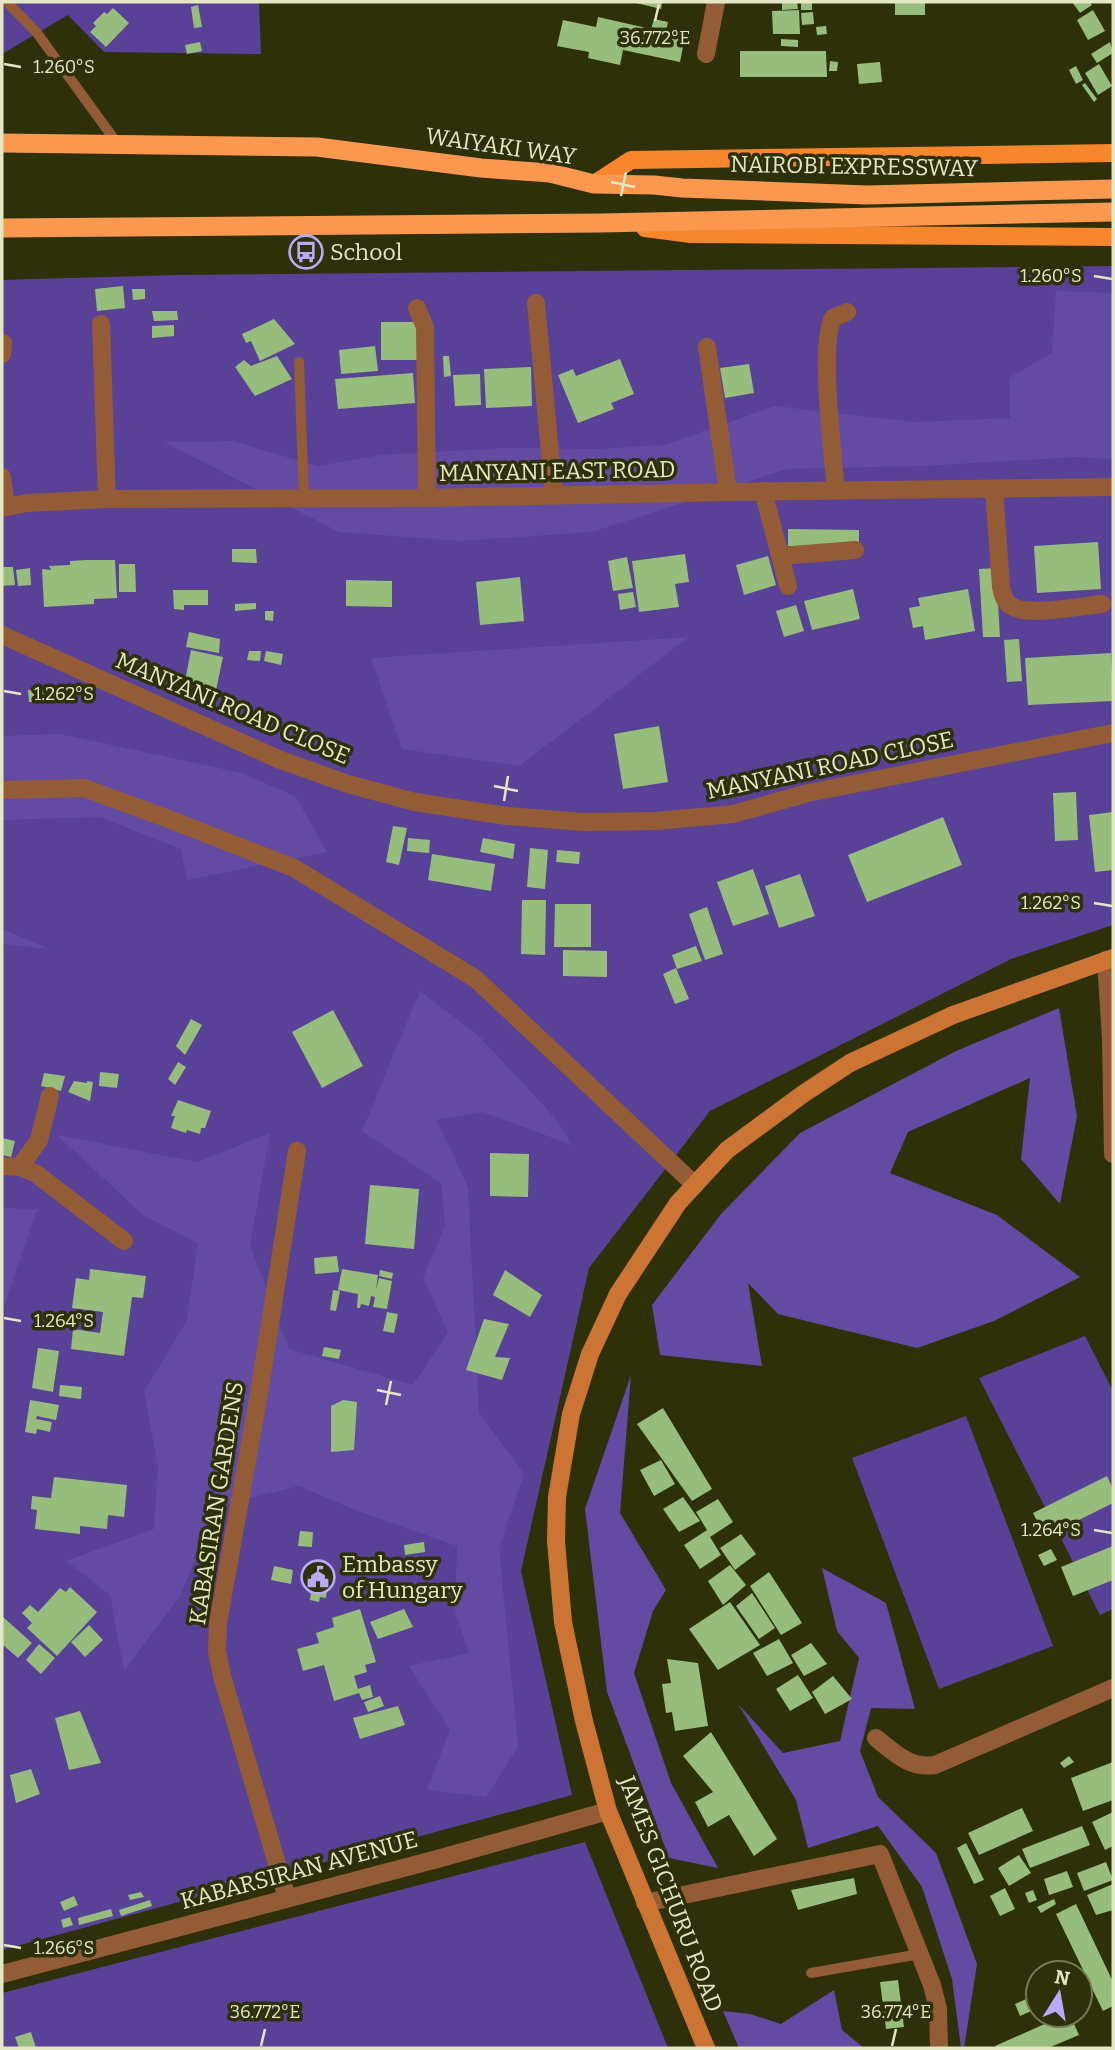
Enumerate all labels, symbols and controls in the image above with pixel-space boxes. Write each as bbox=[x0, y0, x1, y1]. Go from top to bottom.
text: 36.772°E bbox=[620, 27, 690, 49]
text: 1.260°S bbox=[33, 56, 95, 78]
street label: WAIYAKI WAY bbox=[424, 122, 578, 170]
street label: NAIROBI EXPRESSWAY bbox=[730, 150, 978, 182]
bus stop icon: School bbox=[287, 233, 325, 271]
place label: School bbox=[330, 238, 403, 266]
text: 1.260°S bbox=[1020, 265, 1082, 287]
street label: MANYANI EAST ROAD bbox=[439, 455, 675, 487]
street label: MANYANI ROAD CLOSE bbox=[112, 646, 354, 770]
text: 1.262°S bbox=[34, 683, 94, 705]
street label: MANYANI ROAD CLOSE bbox=[704, 725, 956, 805]
text: 1.262°S bbox=[1021, 892, 1081, 914]
text: 1.264°S bbox=[34, 1310, 94, 1332]
street label: KABASIRAN GARDENS bbox=[183, 1379, 249, 1627]
text: 1.264°S bbox=[1021, 1519, 1081, 1541]
place label: Embassy of Hungary bbox=[342, 1550, 464, 1604]
public building icon: Embassy of Hungary bbox=[299, 1558, 337, 1596]
street label: JAMES GICHURU ROAD bbox=[613, 1771, 729, 2016]
street label: KABARSIRAN AVENUE bbox=[177, 1825, 421, 1915]
text: 1.266°S bbox=[34, 1937, 94, 1959]
north arrow bbox=[1024, 1959, 1094, 2029]
text: N bbox=[1053, 1965, 1072, 1991]
text: 36.772°E bbox=[230, 2001, 300, 2023]
text: 36.774°E bbox=[861, 2001, 931, 2023]

